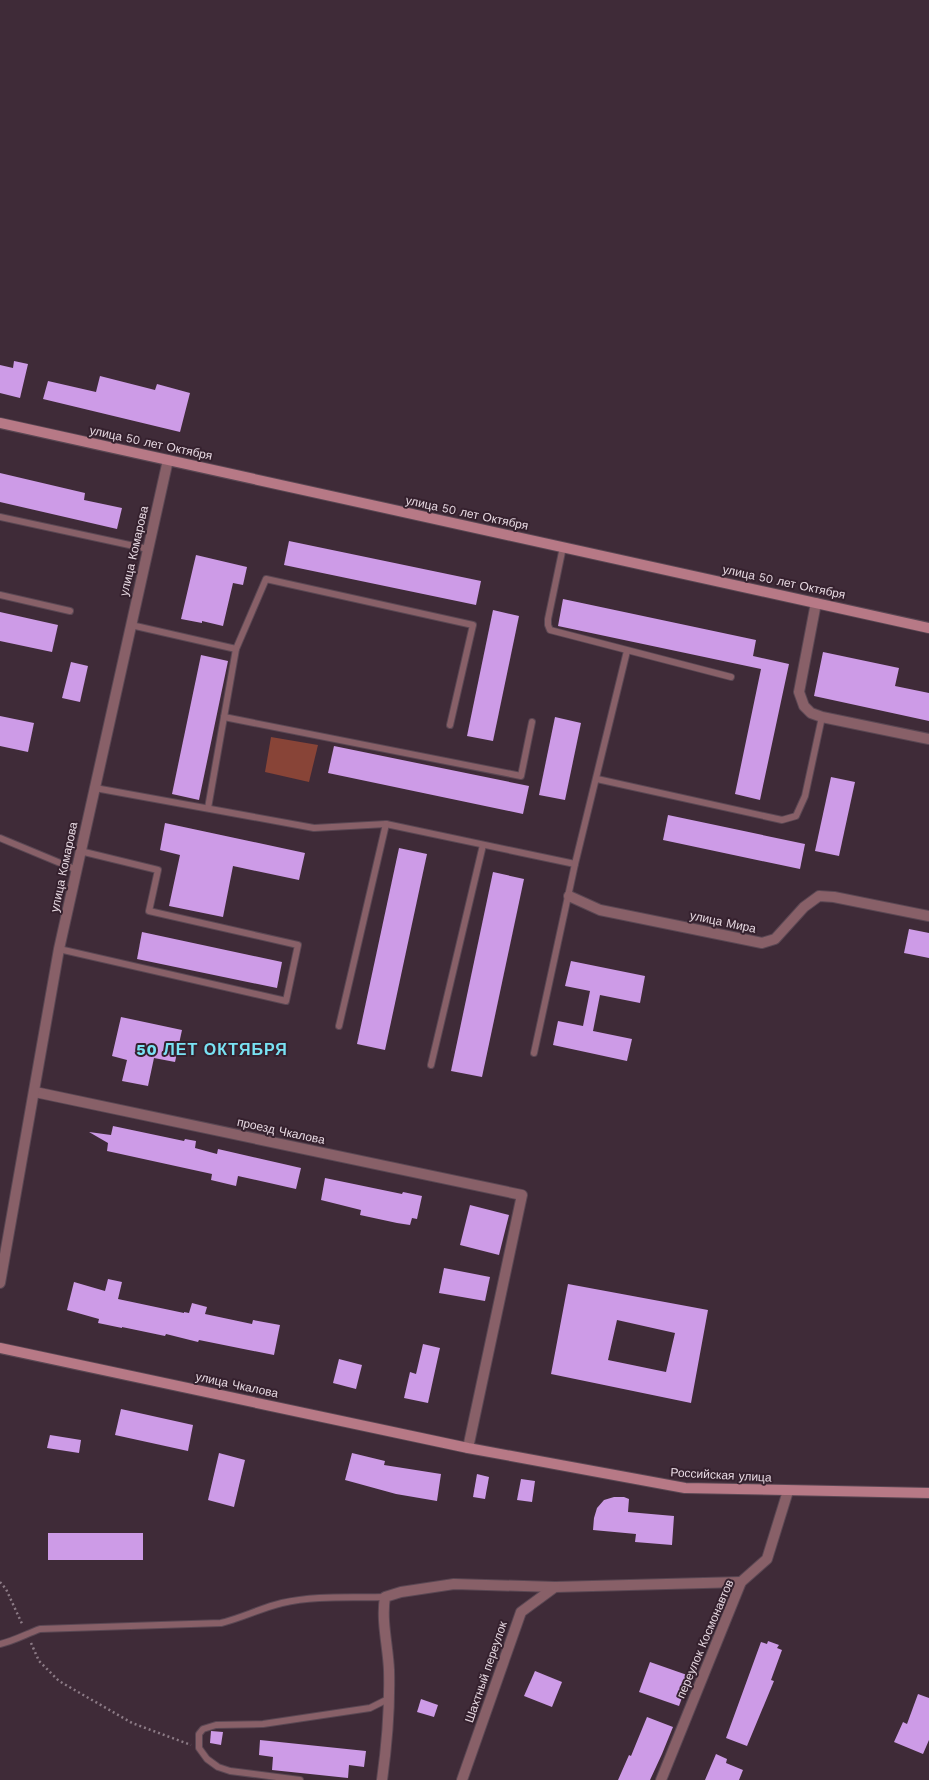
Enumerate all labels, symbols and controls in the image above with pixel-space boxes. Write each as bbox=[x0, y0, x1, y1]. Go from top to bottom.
street label: улица 50 лет Октября bbox=[88, 423, 214, 463]
street label: улица 50 лет Октября bbox=[404, 493, 530, 533]
street label: улица Комарова bbox=[117, 504, 151, 597]
street label: улица 50 лет Октября bbox=[721, 562, 847, 602]
street label: улица Комарова bbox=[48, 820, 80, 913]
street label: улица Мира bbox=[689, 908, 758, 936]
district label: 50 ЛЕТ ОКТЯБРЯ bbox=[136, 1040, 288, 1059]
street label: проезд Чкалова bbox=[236, 1115, 327, 1147]
street label: улица Чкалова bbox=[194, 1369, 280, 1401]
street label: Российская улица bbox=[670, 1465, 772, 1485]
street label: переулок Космонавтов bbox=[674, 1577, 736, 1701]
street label: Шахтный переулок bbox=[462, 1619, 510, 1725]

